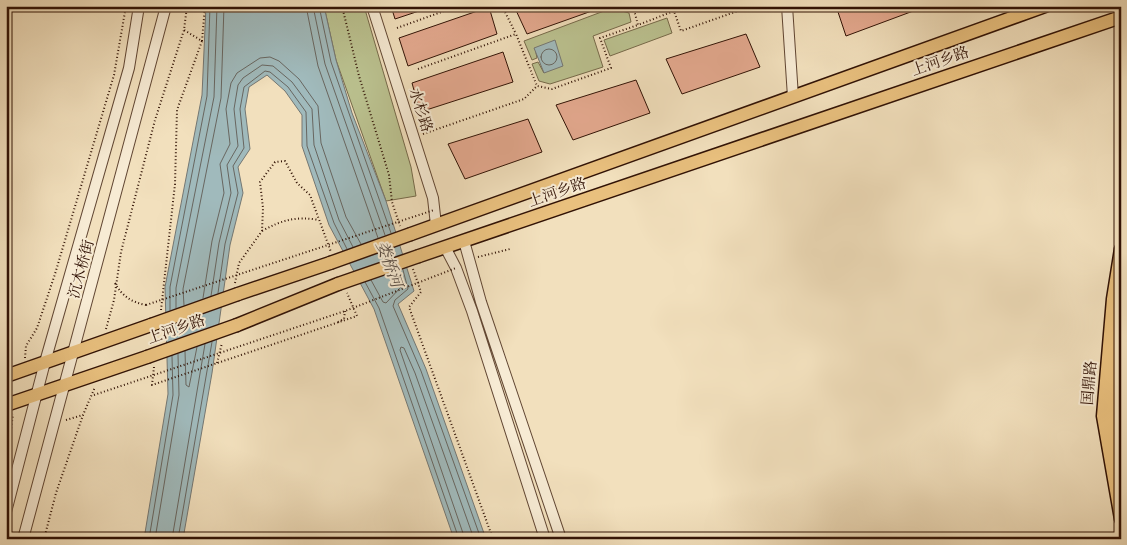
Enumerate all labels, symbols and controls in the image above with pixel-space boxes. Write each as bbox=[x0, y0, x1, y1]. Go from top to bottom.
street label: 上河乡路 bbox=[908, 42, 971, 79]
street label: 水杉路 bbox=[405, 86, 437, 134]
street label: 上河乡路 bbox=[525, 173, 588, 210]
street label: 沉木桥街 bbox=[64, 237, 97, 300]
water label: 娄桥河 bbox=[372, 238, 409, 293]
street label: 上河乡路 bbox=[144, 310, 207, 347]
street label: 国鼎路 bbox=[1077, 360, 1100, 406]

